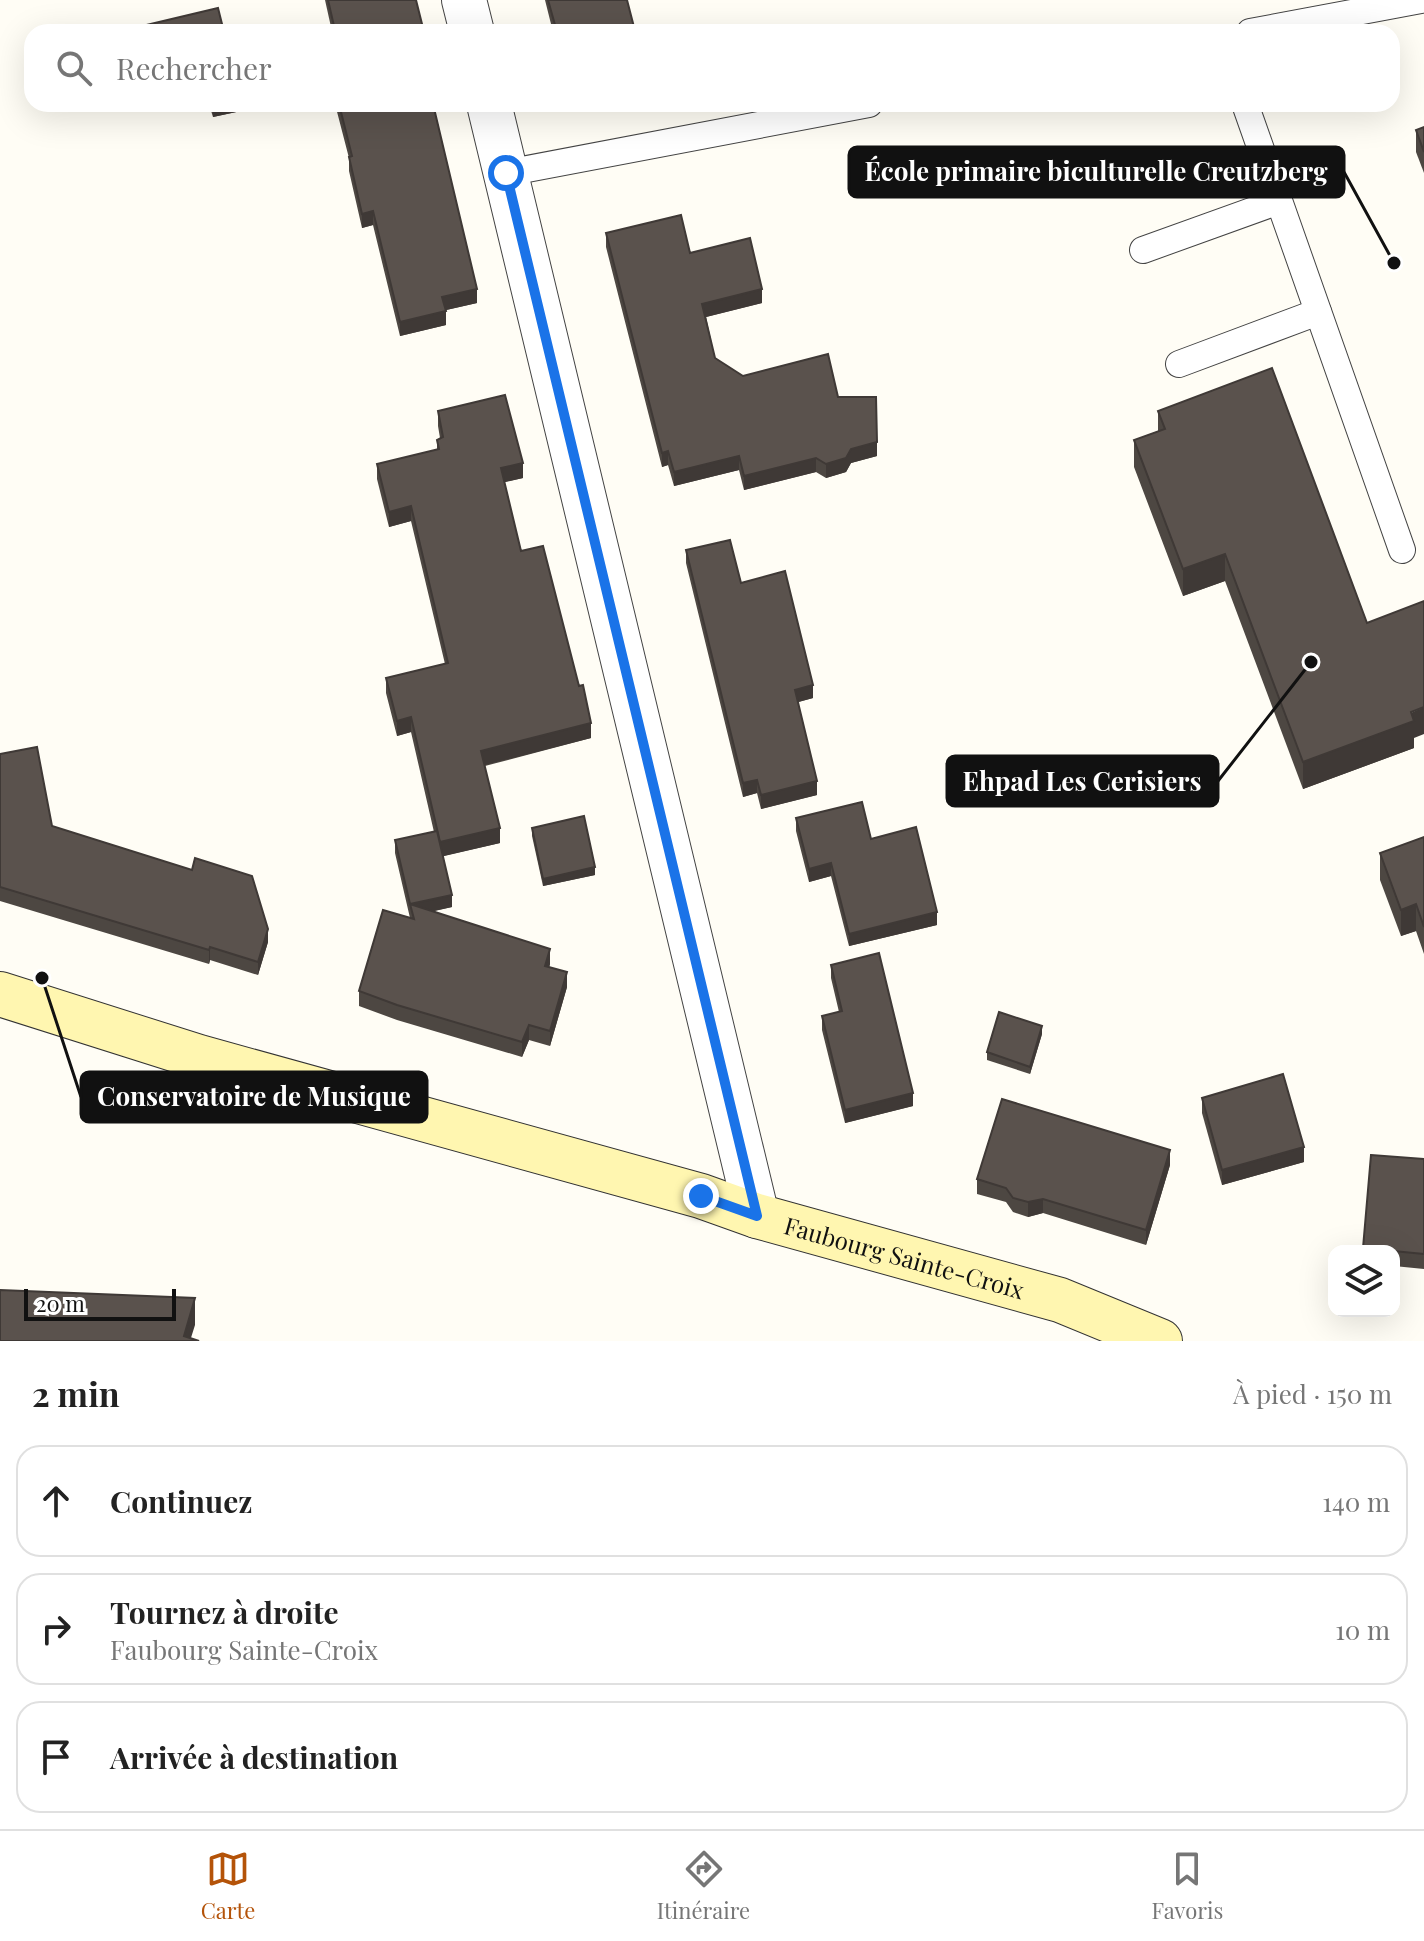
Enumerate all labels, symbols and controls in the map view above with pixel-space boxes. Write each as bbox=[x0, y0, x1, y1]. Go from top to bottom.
search box bbox=[24, 24, 1400, 112]
icon: search bbox=[52, 46, 96, 90]
text: Rechercher bbox=[116, 48, 272, 88]
callout: École primaire biculturelle Creutzberg bbox=[849, 147, 1344, 197]
text: École primaire biculturelle Creutzberg bbox=[864, 153, 1328, 188]
route start bbox=[488, 155, 524, 191]
callout: Ehpad Les Cerisiers bbox=[947, 756, 1218, 806]
text: Ehpad Les Cerisiers bbox=[963, 763, 1201, 798]
callout: Conservatoire de Musique bbox=[81, 1072, 427, 1122]
text: Conservatoire de Musique bbox=[97, 1078, 411, 1113]
route end bbox=[683, 1178, 719, 1214]
street label: Faubourg Sainte-Croix bbox=[781, 1208, 1028, 1305]
map controls bbox=[1328, 1245, 1400, 1317]
button: layers bbox=[1328, 1245, 1400, 1317]
scale bar bbox=[24, 1285, 176, 1321]
text: 20 m bbox=[36, 1288, 85, 1318]
text: 2 min bbox=[32, 1370, 120, 1416]
text: À pied · 150 m bbox=[1233, 1376, 1392, 1411]
icon: ahead bbox=[34, 1479, 78, 1523]
text: Continuez bbox=[110, 1481, 252, 1521]
text: 140 m bbox=[1322, 1484, 1390, 1519]
text: Tournez à droite bbox=[110, 1592, 339, 1632]
icon: right bbox=[34, 1607, 78, 1651]
text: 10 m bbox=[1335, 1612, 1390, 1647]
text: Faubourg Sainte-Croix bbox=[110, 1632, 378, 1667]
icon: arrive bbox=[34, 1735, 78, 1779]
text: Arrivée à destination bbox=[110, 1737, 398, 1777]
tab: Carte bbox=[201, 1847, 255, 1925]
tab: Itinéraire bbox=[657, 1847, 750, 1925]
tab: Favoris bbox=[1152, 1847, 1223, 1925]

